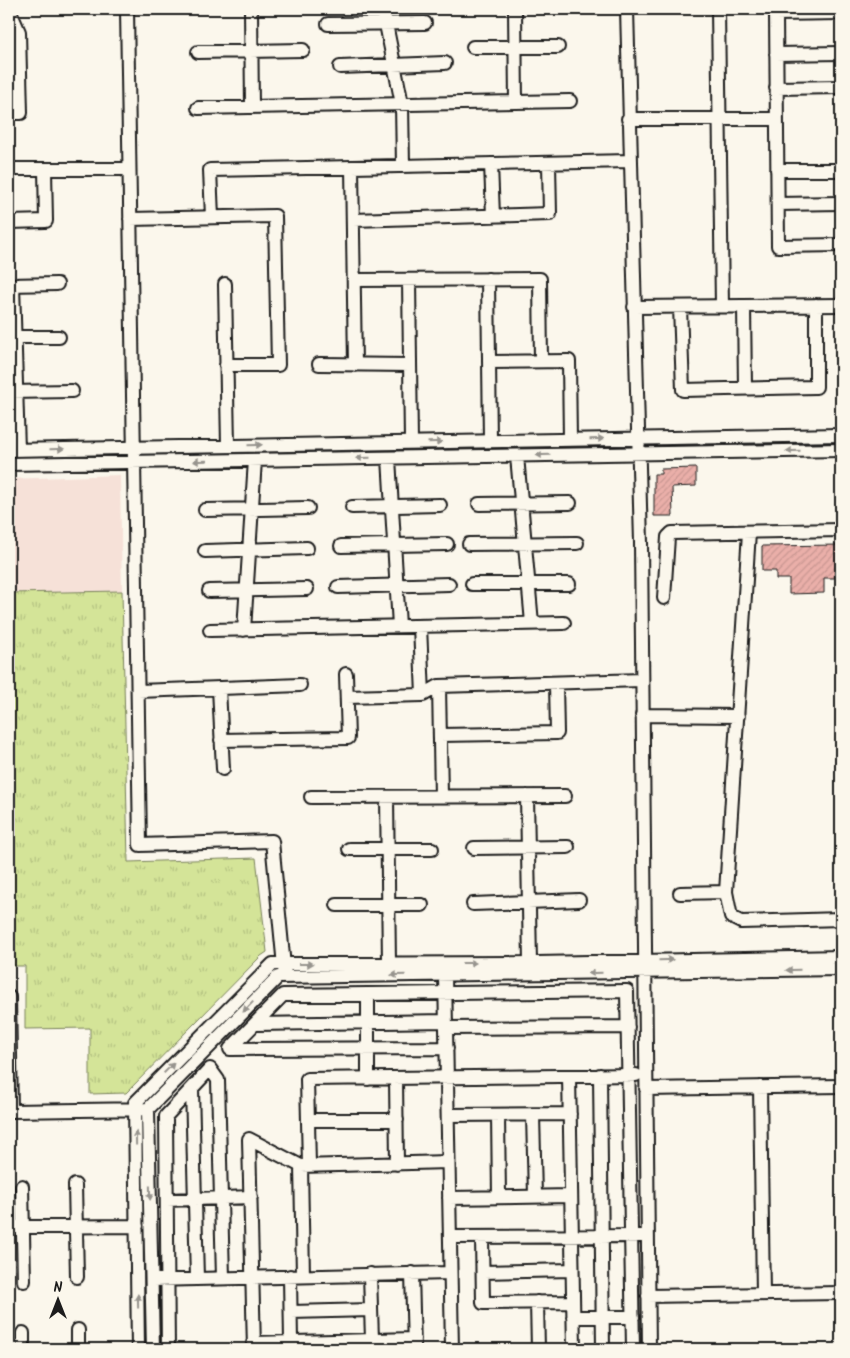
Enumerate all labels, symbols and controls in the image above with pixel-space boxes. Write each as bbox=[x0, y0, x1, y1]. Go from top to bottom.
one-way arrow bbox=[590, 435, 606, 443]
one-way arrow bbox=[427, 438, 443, 446]
one-way arrow bbox=[247, 441, 263, 449]
one-way arrow bbox=[50, 445, 66, 453]
one-way arrow bbox=[784, 447, 800, 455]
one-way arrow bbox=[534, 451, 550, 459]
one-way arrow bbox=[354, 454, 370, 462]
one-way arrow bbox=[192, 457, 208, 465]
one-way arrow bbox=[658, 956, 674, 964]
one-way arrow bbox=[461, 959, 477, 967]
one-way arrow bbox=[298, 960, 314, 968]
one-way arrow bbox=[784, 966, 800, 974]
one-way arrow bbox=[587, 969, 603, 977]
one-way arrow bbox=[389, 972, 405, 980]
one-way arrow bbox=[242, 1001, 254, 1013]
one-way arrow bbox=[163, 1062, 175, 1074]
one-way arrow bbox=[132, 1130, 140, 1146]
one-way arrow bbox=[146, 1185, 154, 1201]
north arrow bbox=[32, 1276, 82, 1326]
text: N bbox=[54, 1277, 63, 1299]
one-way arrow bbox=[133, 1292, 141, 1308]

